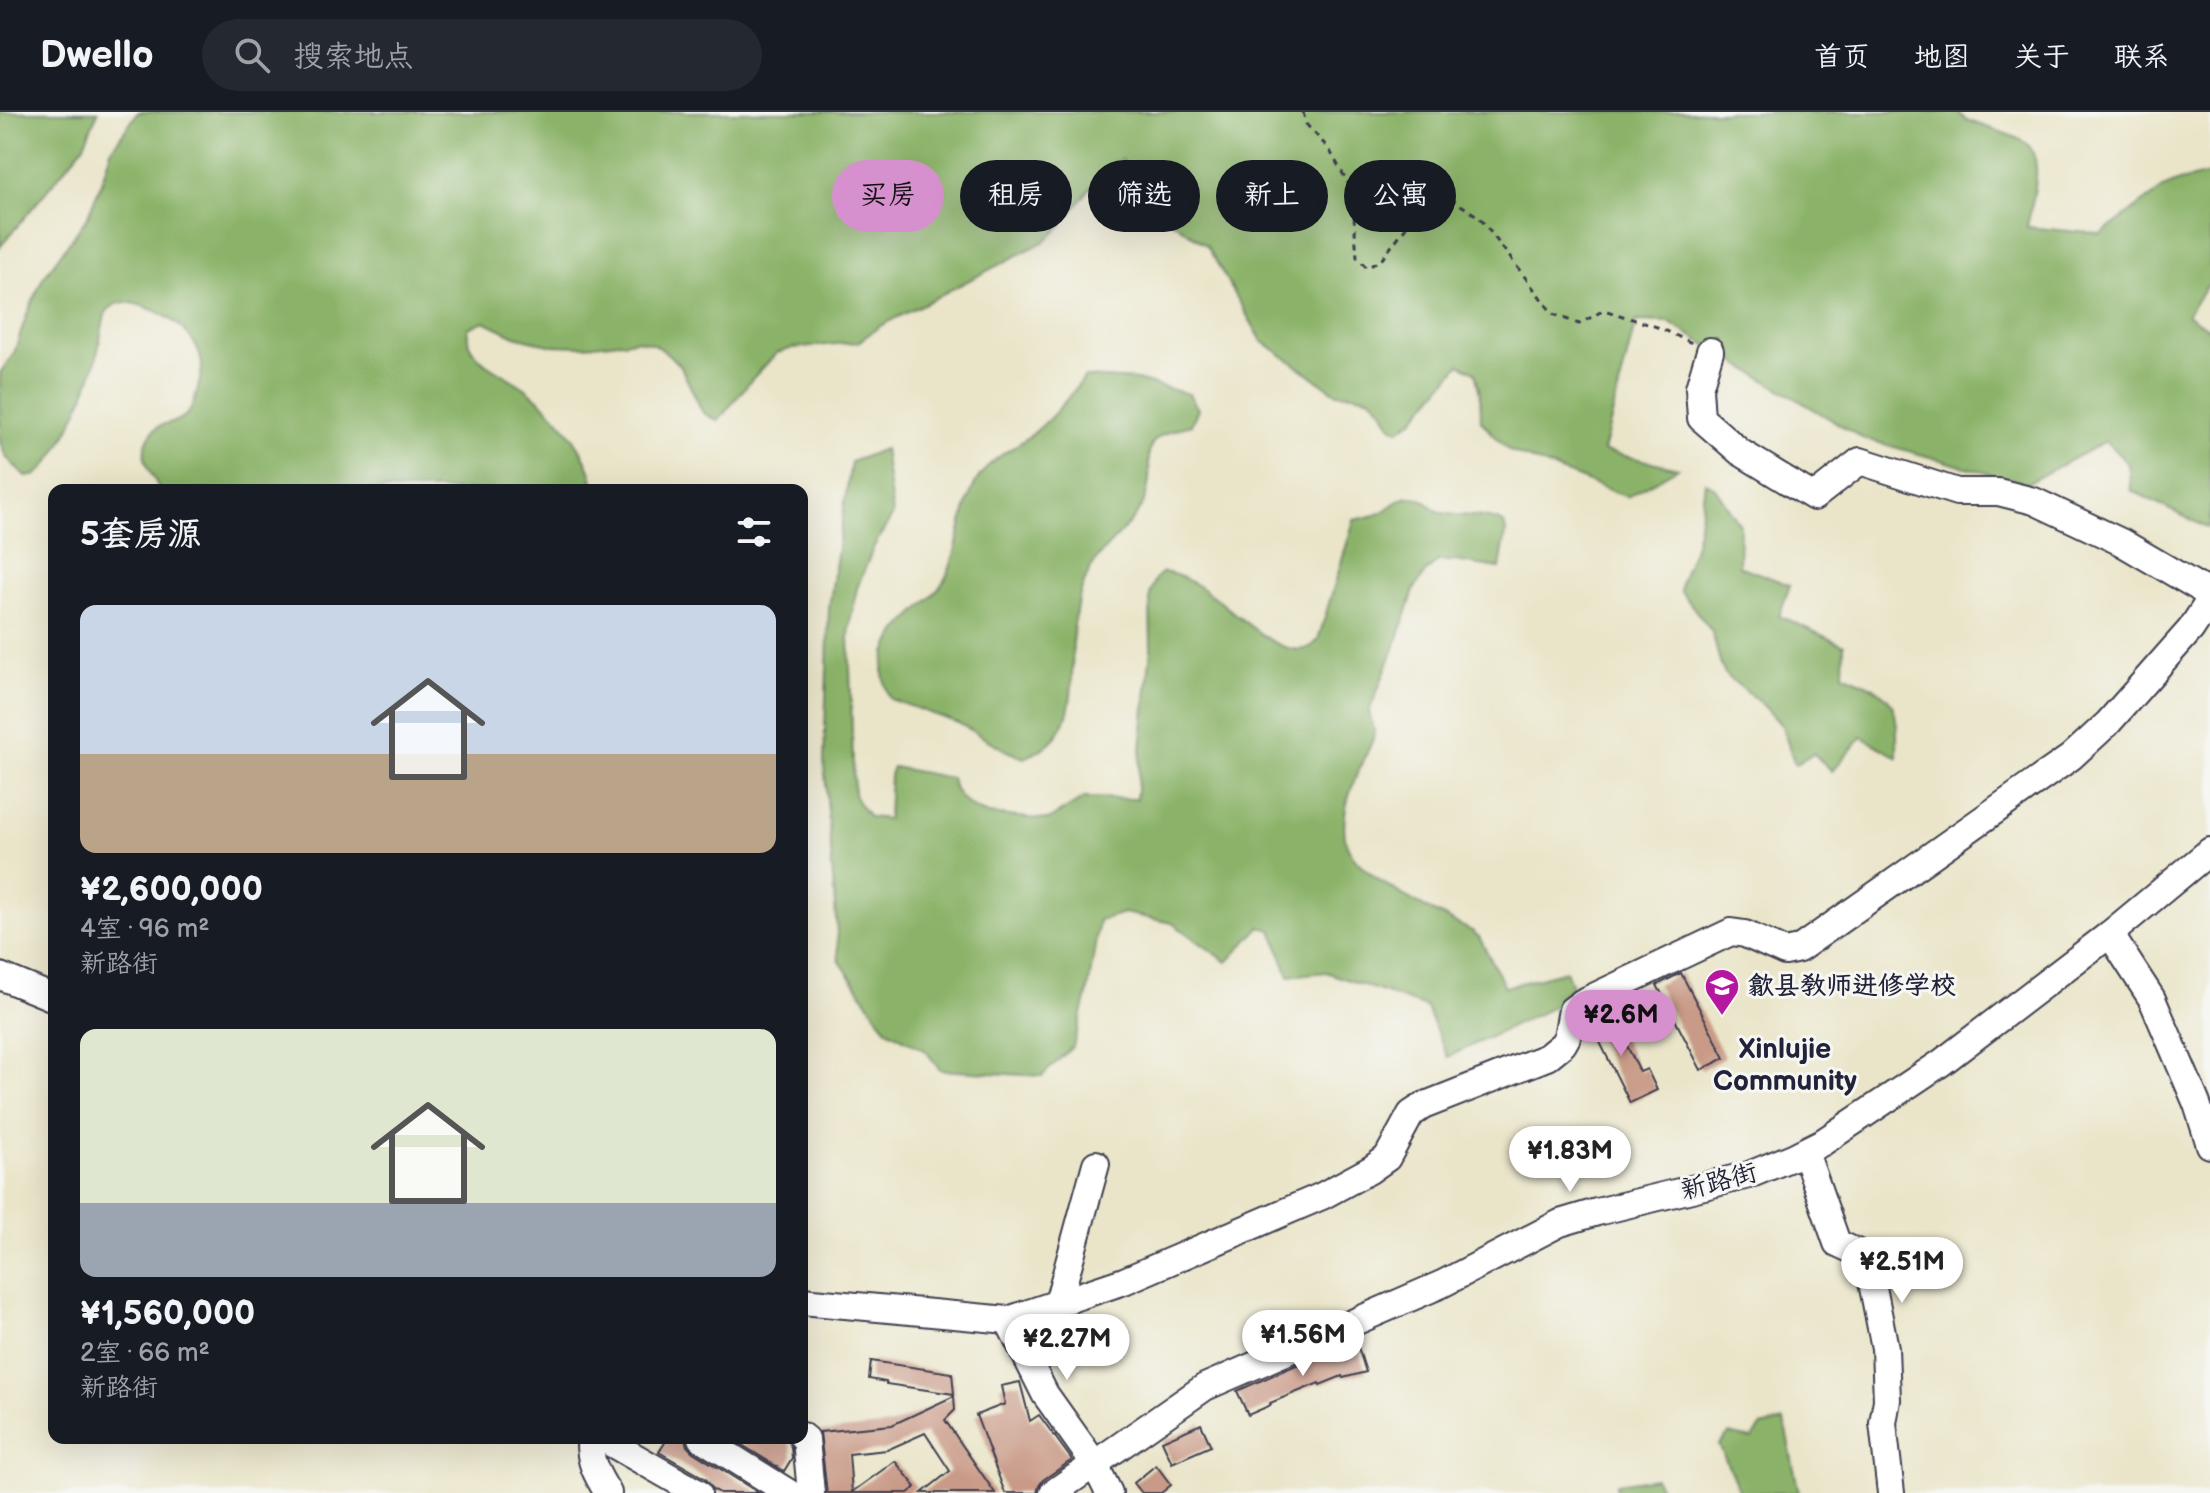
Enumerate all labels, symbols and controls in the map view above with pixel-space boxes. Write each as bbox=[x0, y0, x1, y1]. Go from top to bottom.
search box bbox=[202, 19, 762, 91]
text: Dwello bbox=[40, 33, 154, 78]
icon: search bbox=[230, 33, 274, 77]
text: 搜索地点 bbox=[294, 39, 414, 75]
text: 首页 bbox=[1814, 41, 1870, 74]
text: 地图 bbox=[1914, 41, 1970, 74]
text: 关于 bbox=[2014, 41, 2070, 74]
text: 联系 bbox=[2114, 41, 2170, 74]
chip: 买房 bbox=[832, 160, 944, 232]
chip: 租房 bbox=[960, 160, 1072, 232]
chip: 筛选 bbox=[1088, 160, 1200, 232]
chip: 新上 bbox=[1216, 160, 1328, 232]
chip: 公寓 bbox=[1344, 160, 1456, 232]
icon: filters bbox=[732, 510, 776, 554]
text: 5套房源 bbox=[80, 514, 202, 555]
icon: home bbox=[356, 657, 500, 801]
text: ¥2,600,000 bbox=[80, 869, 263, 910]
text: 4室 · 96 m² bbox=[80, 914, 209, 945]
text: 新路街 bbox=[80, 949, 158, 980]
school or university icon: 歙县教师进修学校 bbox=[1703, 967, 1741, 1017]
place label: 歙县教师进修学校 bbox=[1748, 971, 1956, 1002]
pin: ¥2.6M bbox=[1565, 990, 1677, 1058]
text: ¥2.6M bbox=[1583, 1000, 1659, 1031]
district label: Xinlujie Community bbox=[1713, 1033, 1857, 1098]
icon: home bbox=[356, 1081, 500, 1225]
pin: ¥1.83M bbox=[1505, 1126, 1635, 1194]
text: ¥1.83M bbox=[1527, 1136, 1613, 1167]
street label: 新路街 bbox=[1677, 1157, 1761, 1207]
pin: ¥2.51M bbox=[1837, 1237, 1967, 1305]
text: ¥2.51M bbox=[1859, 1247, 1945, 1278]
text: ¥1,560,000 bbox=[80, 1293, 255, 1334]
pin: ¥1.56M bbox=[1238, 1310, 1368, 1378]
pin: ¥2.27M bbox=[1002, 1314, 1132, 1382]
text: ¥1.56M bbox=[1260, 1320, 1346, 1351]
text: ¥2.27M bbox=[1023, 1324, 1111, 1355]
text: 2室 · 66 m² bbox=[80, 1338, 210, 1369]
text: 新路街 bbox=[80, 1373, 158, 1404]

